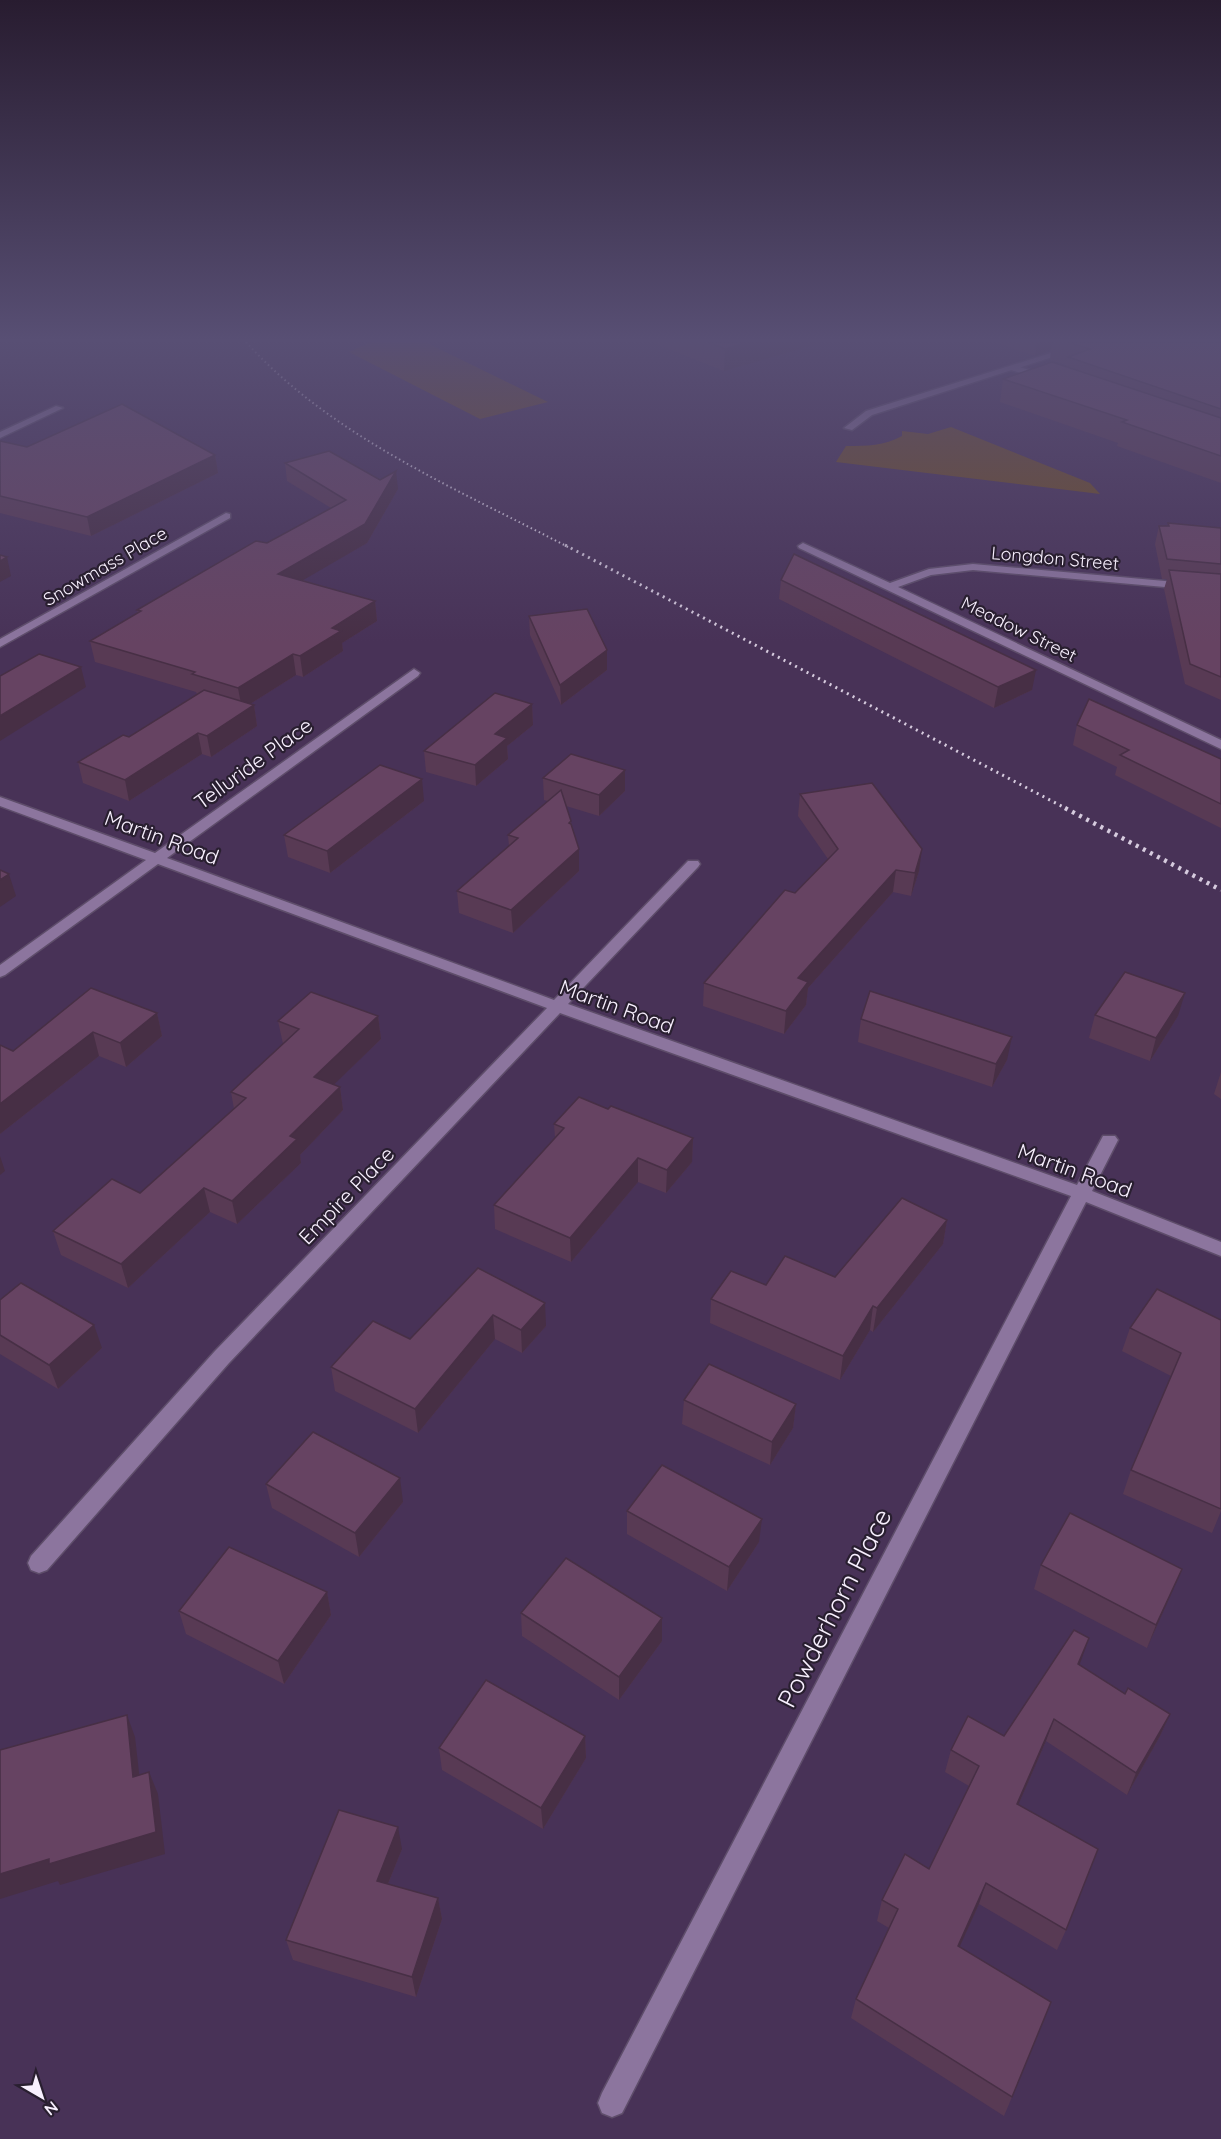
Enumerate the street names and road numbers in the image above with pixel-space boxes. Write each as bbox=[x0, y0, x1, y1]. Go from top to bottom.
street label: Snowmass Place bbox=[39, 521, 171, 611]
street label: Longdon Street bbox=[990, 541, 1120, 575]
street label: Meadow Street bbox=[958, 591, 1080, 667]
street label: Telluride Place bbox=[189, 712, 317, 814]
street label: Martin Road bbox=[101, 804, 223, 870]
street label: Martin Road bbox=[556, 973, 678, 1039]
street label: Martin Road bbox=[1014, 1137, 1136, 1203]
street label: Empire Place bbox=[293, 1141, 399, 1249]
street label: Powderhorn Place bbox=[770, 1503, 898, 1713]

